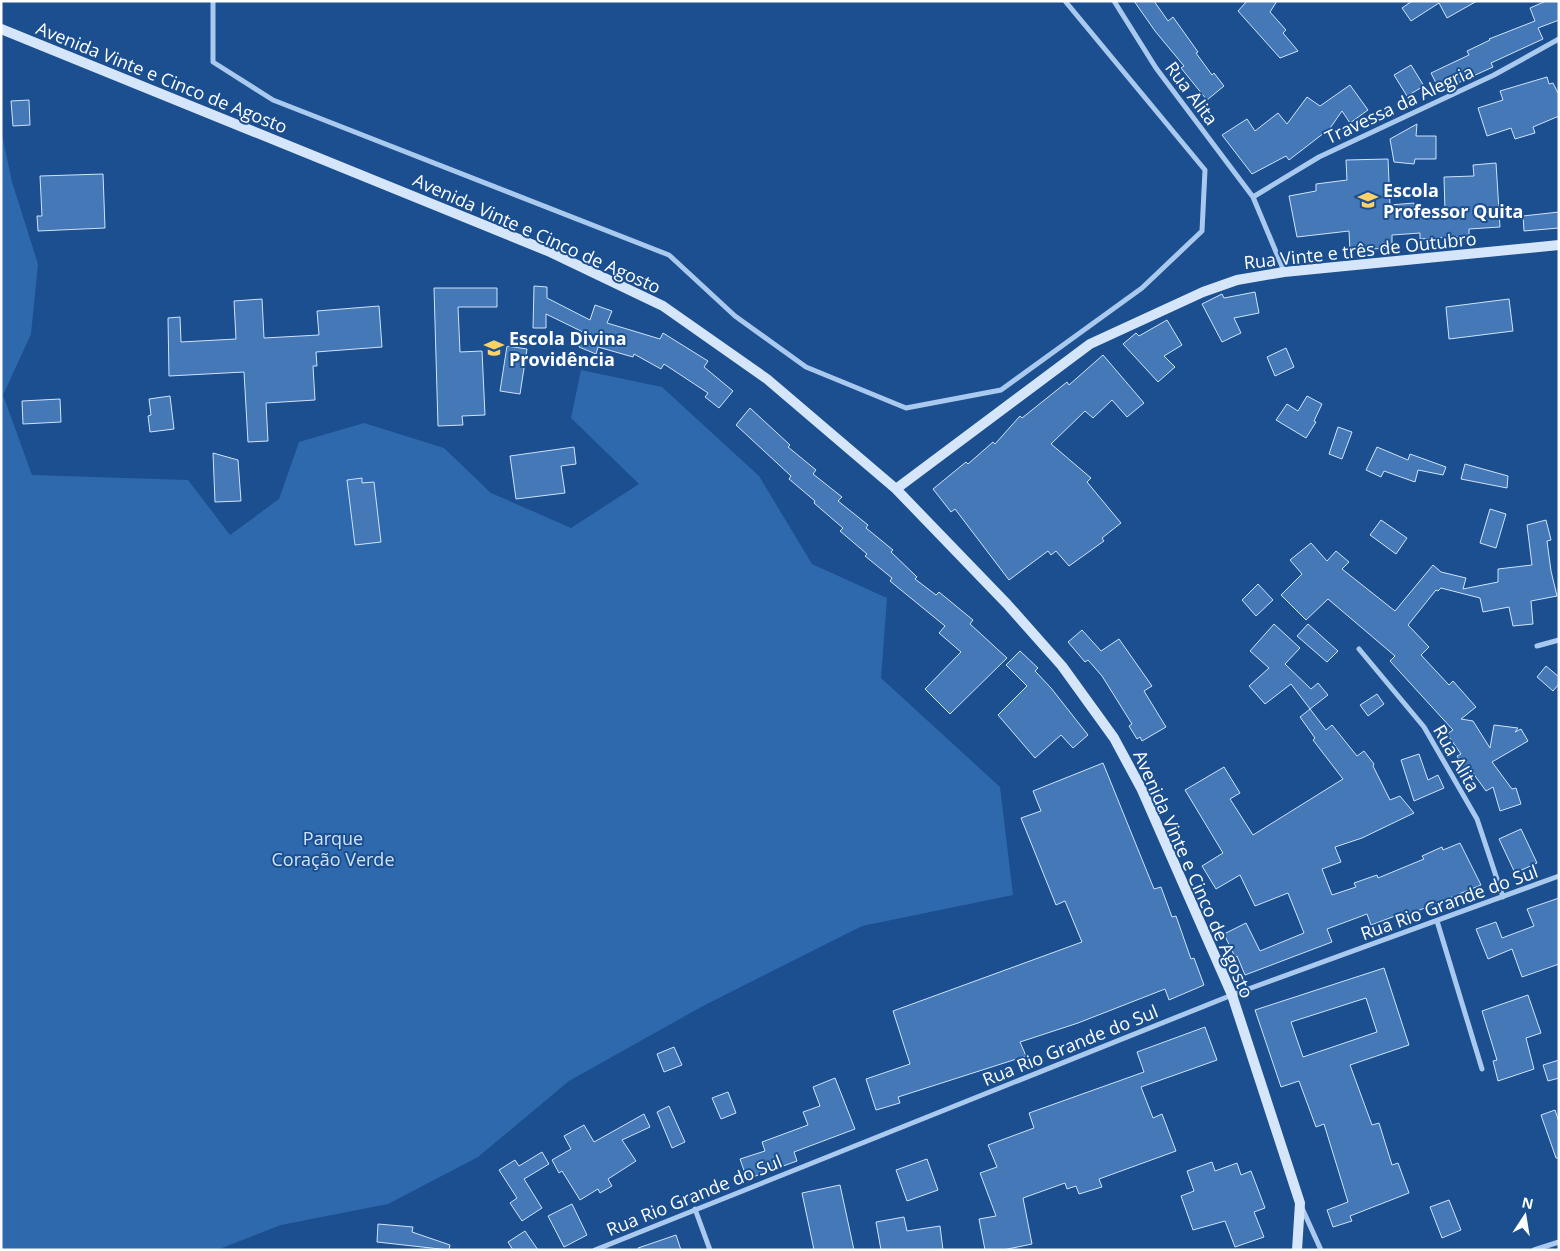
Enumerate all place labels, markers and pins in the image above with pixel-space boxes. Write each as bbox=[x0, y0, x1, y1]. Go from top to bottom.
place label: Escola Professor Quita bbox=[1383, 178, 1523, 223]
school or university icon: Escola Professor Quita bbox=[1357, 189, 1379, 211]
place label: Escola Divina Providência bbox=[509, 326, 627, 371]
school or university icon: Escola Divina Providência bbox=[483, 337, 505, 359]

